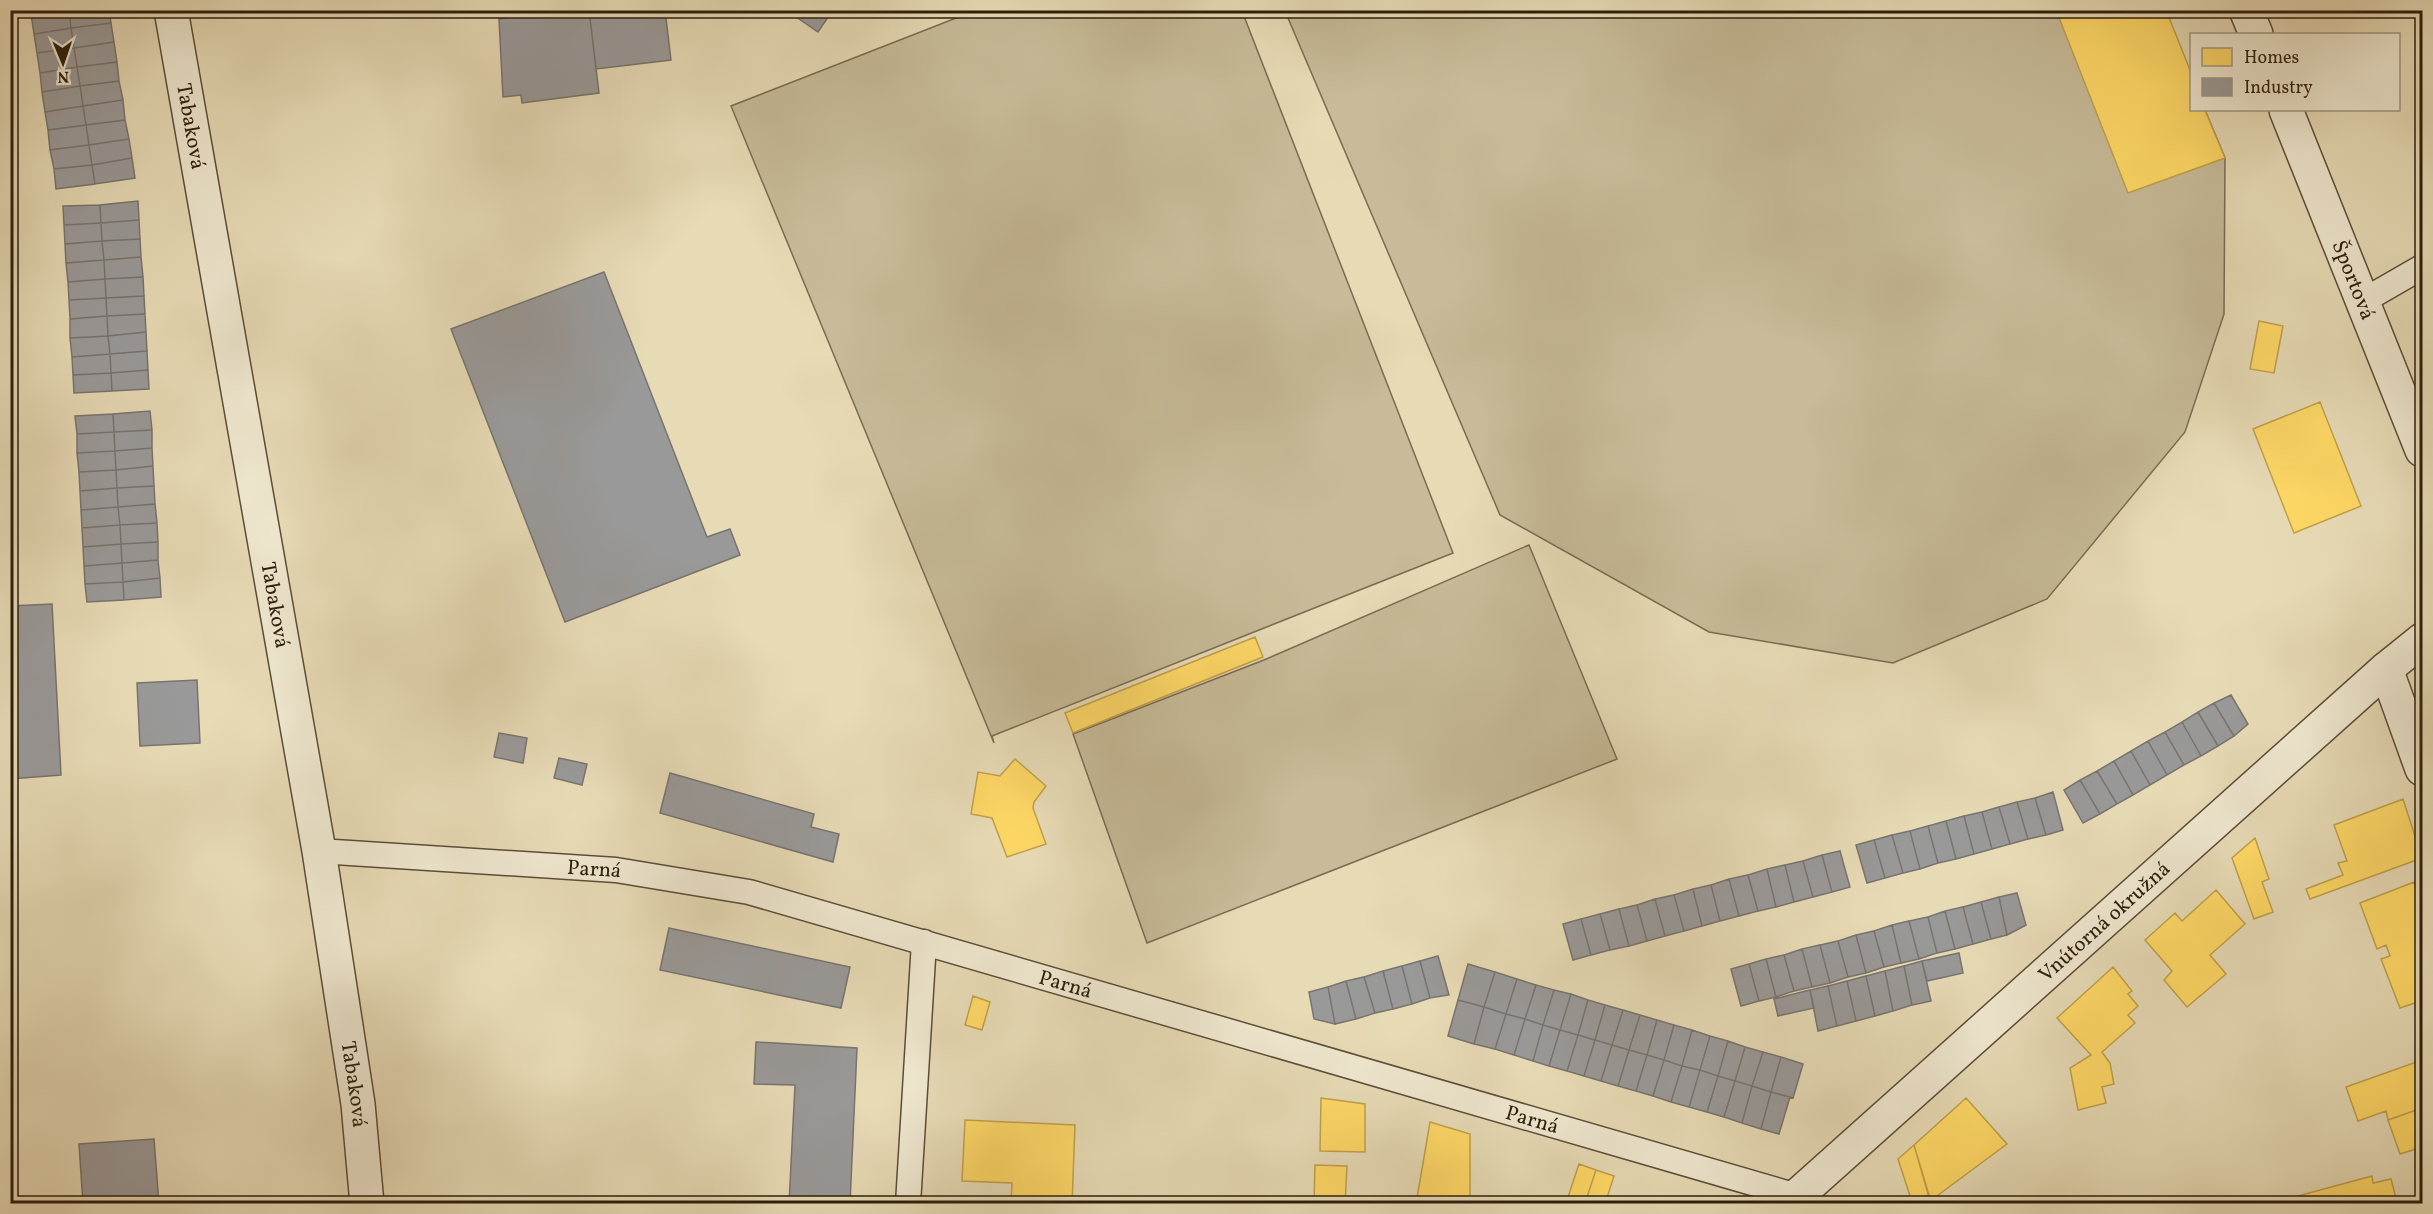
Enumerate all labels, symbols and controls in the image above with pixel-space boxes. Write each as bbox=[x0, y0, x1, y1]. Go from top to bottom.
north arrow bbox=[33, 33, 93, 93]
legend bbox=[2190, 33, 2400, 111]
text: Homes bbox=[2244, 46, 2299, 71]
text: N bbox=[57, 65, 70, 87]
text: Industry bbox=[2244, 76, 2313, 101]
street label: Tabaková bbox=[168, 81, 212, 172]
street label: Športová bbox=[2324, 236, 2382, 325]
street label: Tabaková bbox=[252, 560, 296, 651]
street label: Parná bbox=[566, 854, 624, 887]
street label: Vnútorná okružná bbox=[2033, 855, 2177, 989]
street label: Parná bbox=[1035, 964, 1095, 1007]
street label: Tabaková bbox=[333, 1039, 373, 1129]
street label: Parná bbox=[1502, 1099, 1562, 1142]

